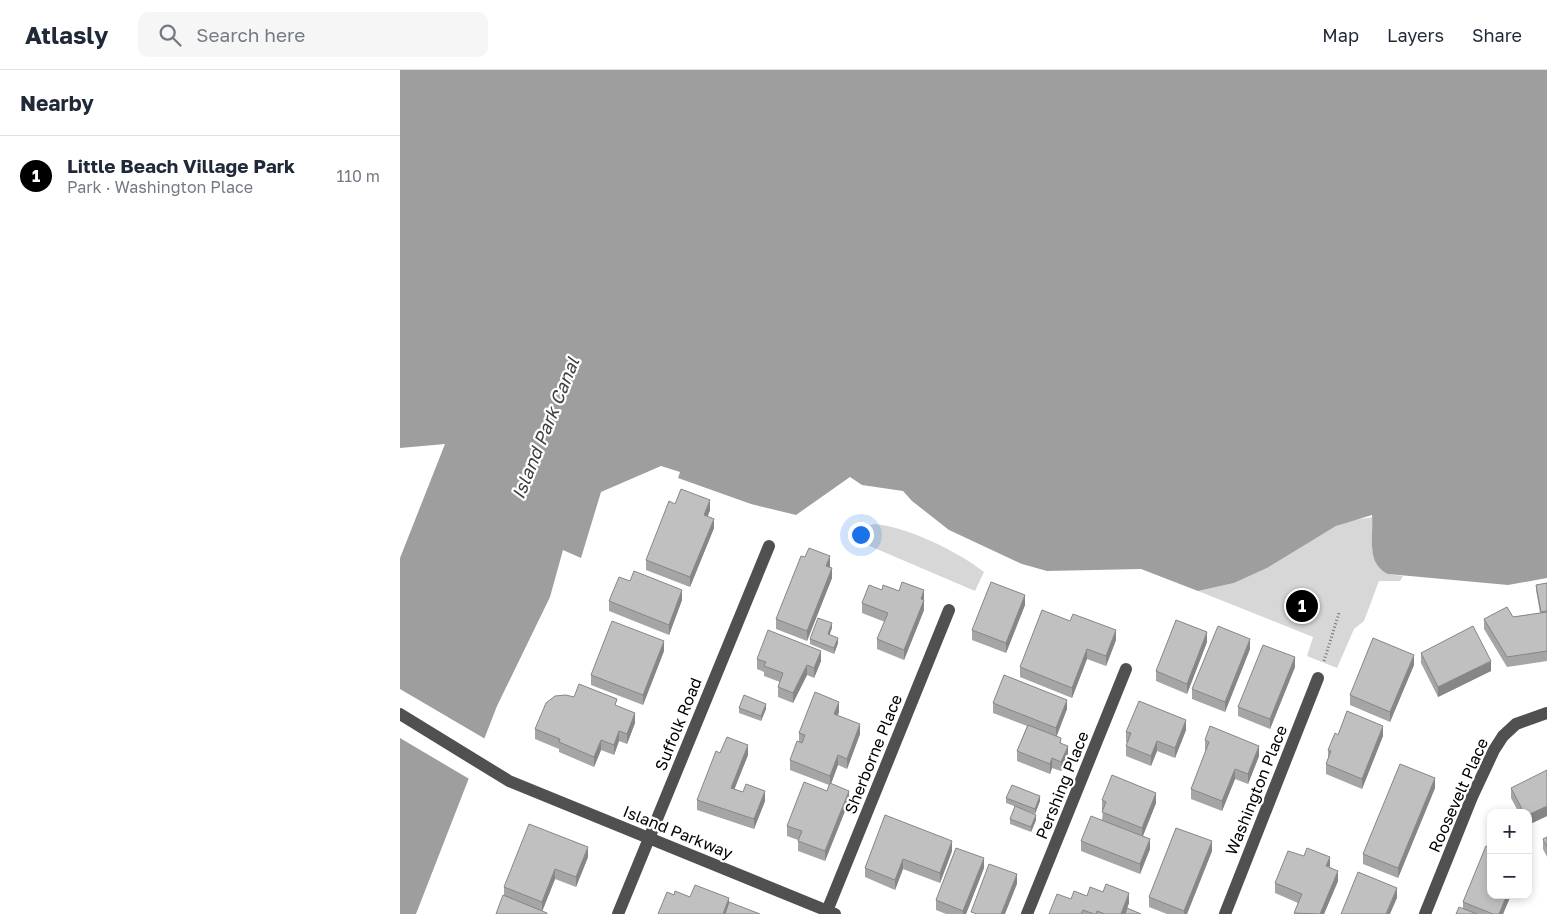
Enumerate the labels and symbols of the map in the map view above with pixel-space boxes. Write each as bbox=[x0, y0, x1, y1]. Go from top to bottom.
water label: Island Park Canal bbox=[507, 353, 584, 502]
your location bbox=[848, 522, 874, 548]
pin: 1 bbox=[1286, 587, 1318, 625]
street label: Suffolk Road bbox=[650, 675, 706, 773]
street label: Sherborne Place bbox=[840, 691, 906, 817]
street label: Washington Place bbox=[1221, 722, 1291, 858]
street label: Pershing Place bbox=[1031, 728, 1093, 842]
street label: Roosevelt Place bbox=[1424, 735, 1492, 855]
street label: Island Parkway bbox=[620, 801, 736, 863]

